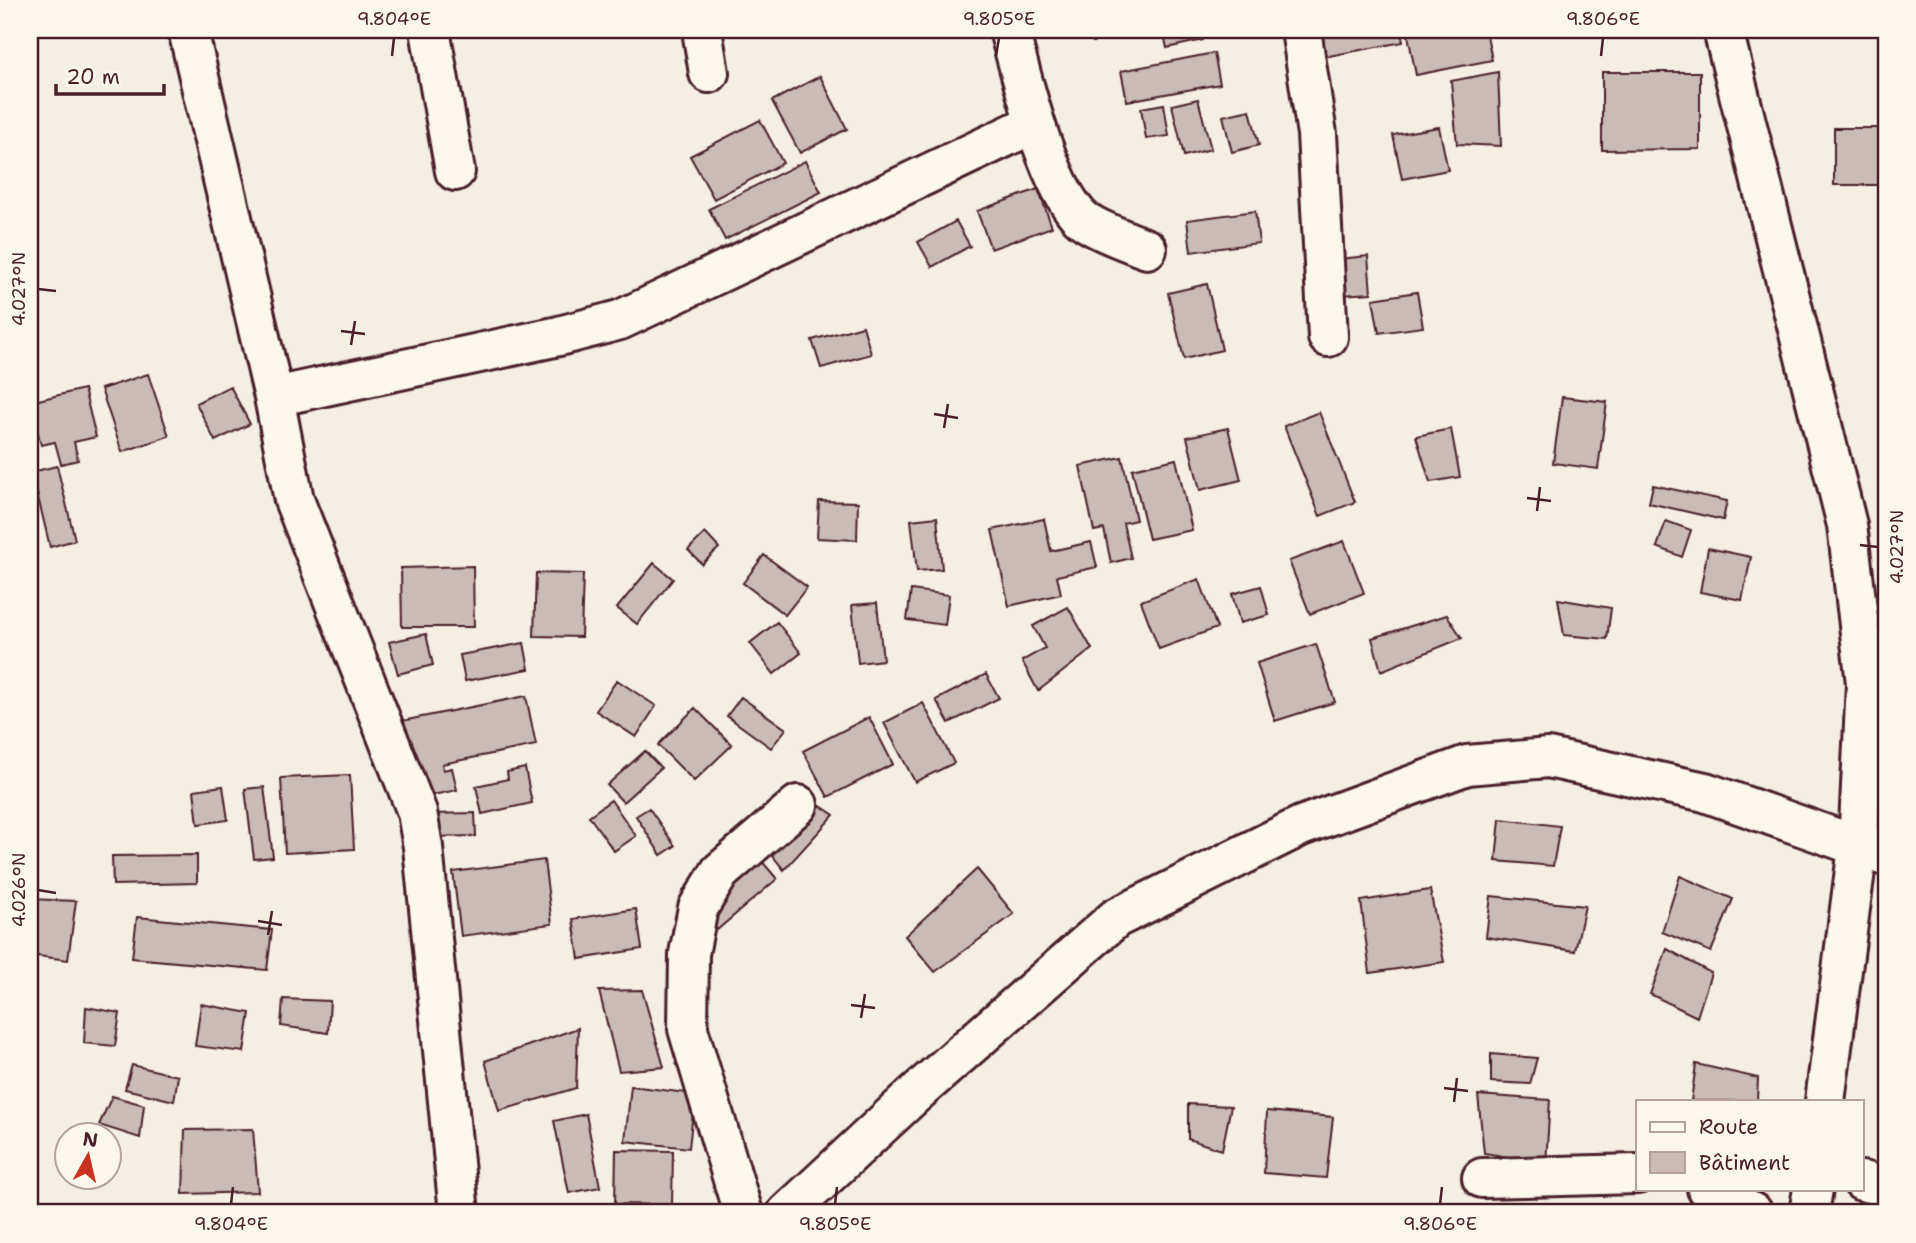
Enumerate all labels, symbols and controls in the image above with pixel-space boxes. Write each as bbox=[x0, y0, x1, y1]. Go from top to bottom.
text: 9.804°E bbox=[357, 7, 431, 31]
text: 9.805°E bbox=[963, 7, 1035, 31]
text: 9.806°E bbox=[1566, 7, 1640, 31]
scale bar bbox=[56, 52, 164, 96]
text: 20 m bbox=[66, 63, 120, 91]
text: 4.027°N bbox=[7, 252, 31, 326]
text: 4.027°N bbox=[1885, 510, 1909, 584]
text: 4.026°N bbox=[7, 853, 31, 927]
legend bbox=[1636, 1100, 1864, 1190]
text: Route bbox=[1699, 1113, 1758, 1141]
north arrow bbox=[52, 1120, 122, 1190]
text: N bbox=[81, 1126, 99, 1153]
text: Bâtiment bbox=[1699, 1149, 1790, 1177]
text: 9.804°E bbox=[194, 1212, 268, 1236]
text: 9.805°E bbox=[799, 1212, 871, 1236]
text: 9.806°E bbox=[1403, 1212, 1477, 1236]

